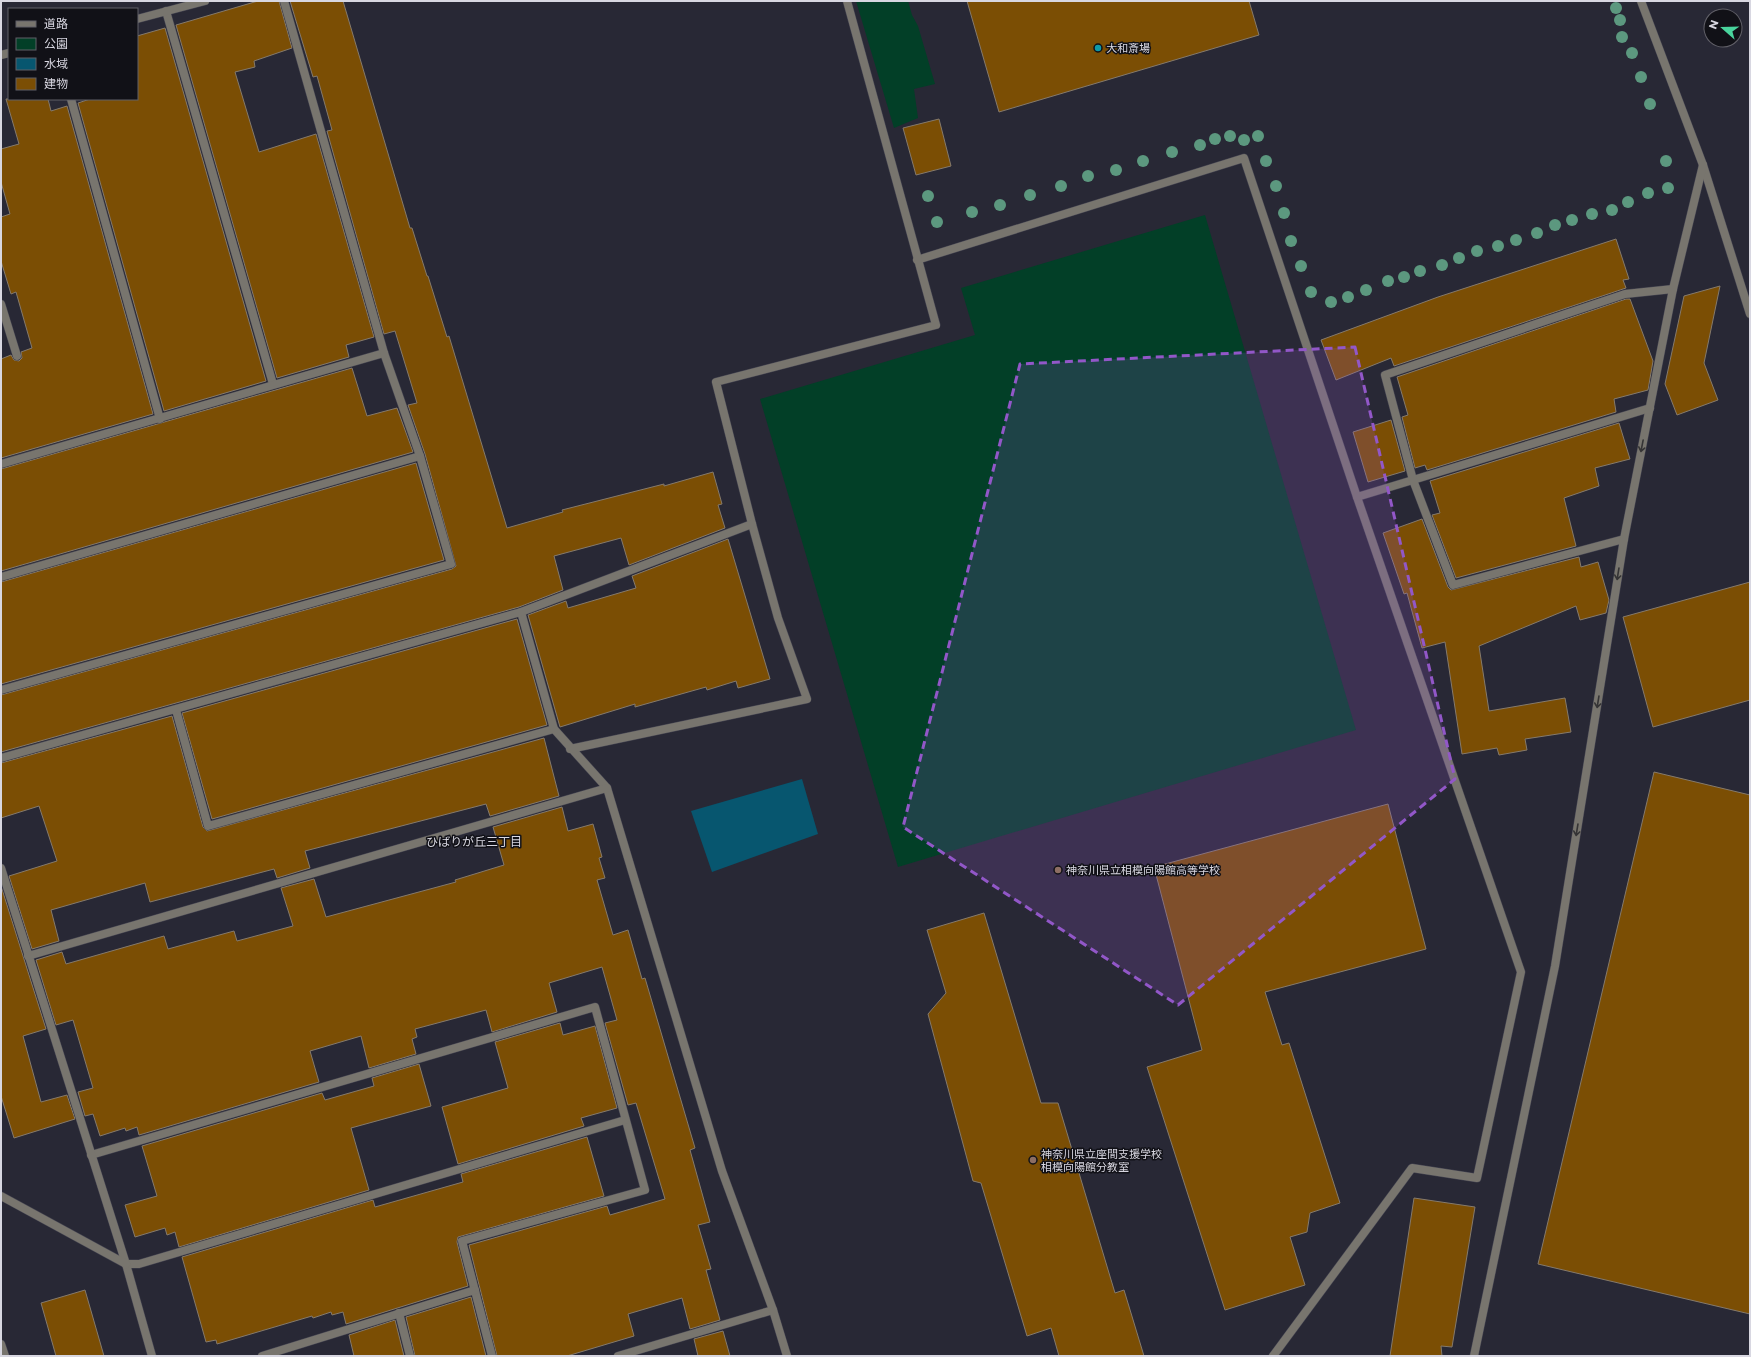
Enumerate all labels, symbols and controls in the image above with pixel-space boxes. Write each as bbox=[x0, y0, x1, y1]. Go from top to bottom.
legend bbox=[8, 8, 138, 100]
north arrow bbox=[1703, 8, 1743, 48]
text: 道路 bbox=[44, 16, 68, 31]
text: N bbox=[1706, 18, 1722, 31]
text: 公園 bbox=[44, 36, 68, 51]
place label: 大和斎場 bbox=[1106, 41, 1150, 55]
marker: 大和斎場 bbox=[1093, 43, 1103, 53]
text: 水域 bbox=[44, 56, 68, 71]
text: 建物 bbox=[44, 76, 68, 91]
one-way arrow bbox=[1638, 439, 1646, 452]
one-way arrow bbox=[1614, 567, 1622, 580]
one-way arrow bbox=[1593, 695, 1601, 708]
one-way arrow bbox=[1573, 824, 1581, 837]
district label: ひばりが丘三丁目 bbox=[426, 834, 522, 849]
place label: 神奈川県立相模向陽館高等学校 bbox=[1066, 863, 1220, 877]
marker: 神奈川県立相模向陽館高等学校 bbox=[1053, 865, 1063, 875]
place label: 神奈川県立座間支援学校 相模向陽館分教室 bbox=[1041, 1147, 1162, 1174]
marker: 神奈川県立座間支援学校 相模向陽館分教室 bbox=[1028, 1155, 1038, 1165]

